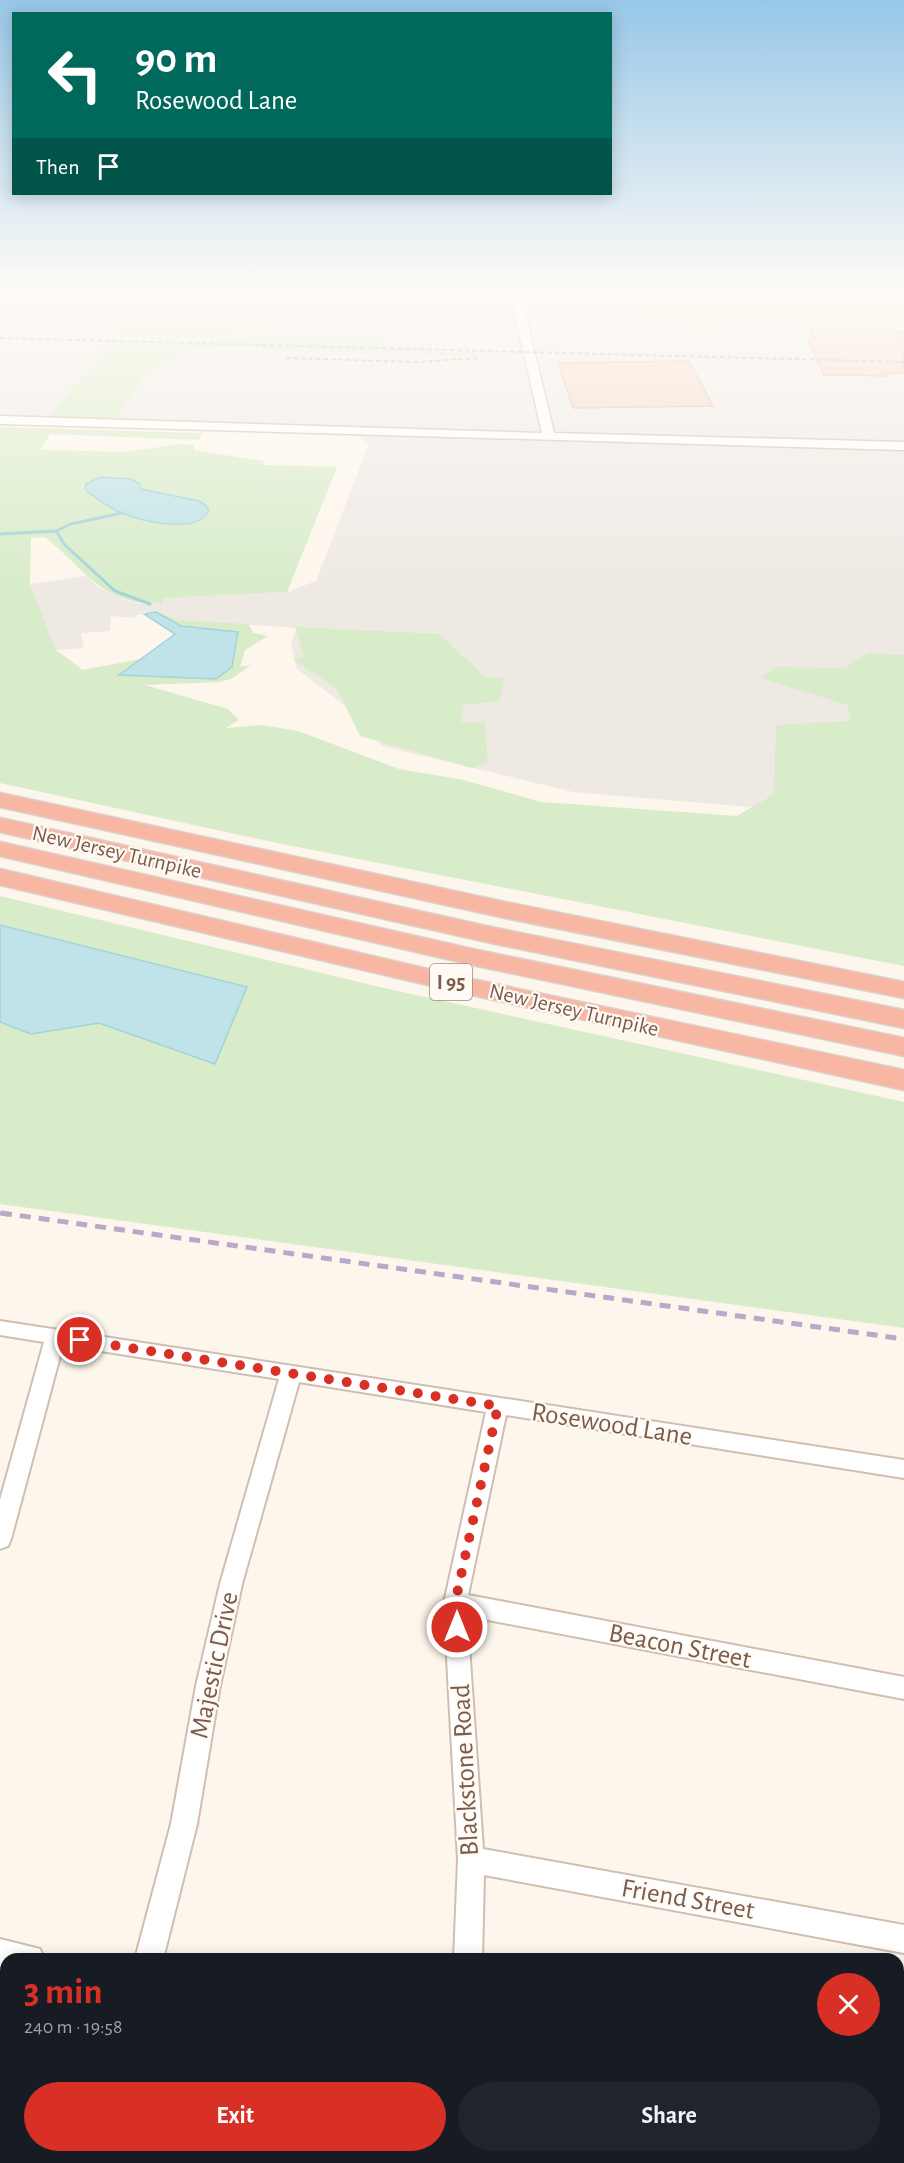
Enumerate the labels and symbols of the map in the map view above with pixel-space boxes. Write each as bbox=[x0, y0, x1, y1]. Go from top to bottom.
street label: New Jersey Turnpike bbox=[30, 822, 204, 882]
road number: I 95 bbox=[430, 964, 472, 1000]
street label: New Jersey Turnpike bbox=[487, 980, 661, 1040]
pin bbox=[54, 1314, 105, 1365]
street label: Rosewood Lane bbox=[530, 1398, 694, 1450]
street label: Majestic Drive bbox=[185, 1589, 244, 1741]
position arrow bbox=[425, 1595, 489, 1659]
street label: Beacon Street bbox=[607, 1619, 754, 1673]
street label: Blackstone Road bbox=[447, 1683, 483, 1857]
street label: Friend Street bbox=[619, 1874, 757, 1924]

